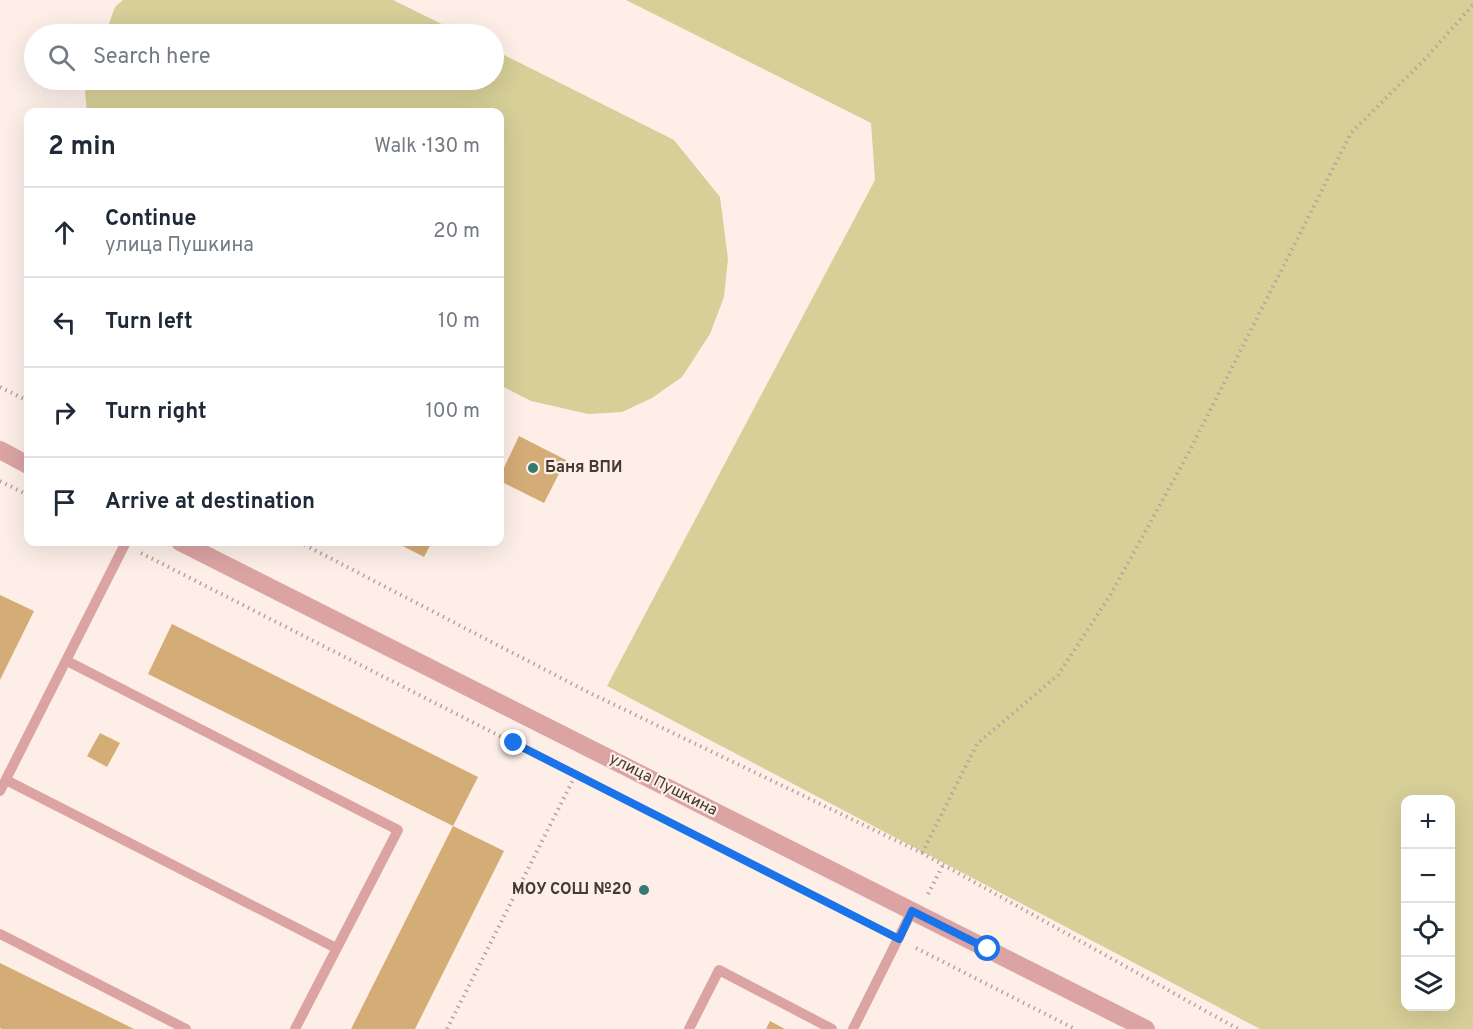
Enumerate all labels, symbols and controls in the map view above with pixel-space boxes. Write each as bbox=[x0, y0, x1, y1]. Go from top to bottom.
search box bbox=[24, 24, 504, 90]
icon: search bbox=[45, 41, 78, 74]
text: Search here bbox=[93, 44, 211, 71]
text: 2 min bbox=[48, 131, 116, 164]
text: Walk · 130 m bbox=[374, 134, 480, 160]
text: Continue bbox=[105, 206, 196, 233]
icon: ahead bbox=[48, 216, 81, 249]
text: 20 m bbox=[433, 219, 480, 245]
text: улица Пушкина bbox=[105, 233, 254, 259]
icon: left bbox=[48, 306, 81, 339]
text: Turn left bbox=[105, 309, 193, 336]
text: 10 m bbox=[438, 309, 480, 335]
icon: right bbox=[48, 396, 81, 429]
text: Turn right bbox=[105, 399, 207, 426]
text: 100 m bbox=[425, 399, 480, 425]
place label: Баня ВПИ bbox=[545, 458, 622, 478]
marker: Баня ВПИ bbox=[526, 461, 540, 475]
icon: arrive bbox=[48, 486, 81, 519]
text: Arrive at destination bbox=[105, 489, 315, 516]
route end bbox=[500, 729, 526, 755]
street label: улица Пушкина bbox=[605, 749, 721, 821]
map controls bbox=[1401, 795, 1455, 1011]
button: + bbox=[1401, 795, 1455, 849]
button: − bbox=[1401, 849, 1455, 903]
place label: МОУ СОШ №20 bbox=[512, 880, 632, 900]
marker: МОУ СОШ №20 bbox=[637, 883, 651, 897]
button: locate bbox=[1401, 903, 1455, 957]
route start bbox=[974, 935, 1000, 961]
button: layers bbox=[1401, 957, 1455, 1011]

